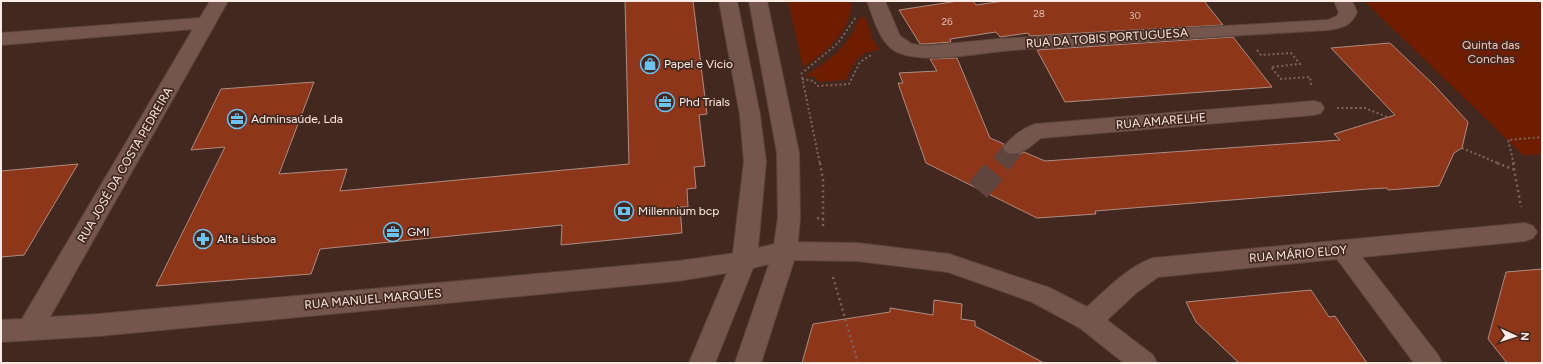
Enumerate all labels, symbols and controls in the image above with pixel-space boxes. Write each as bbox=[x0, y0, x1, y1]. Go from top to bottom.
house number: 28 bbox=[1033, 7, 1045, 20]
house number: 30 bbox=[1129, 9, 1141, 22]
house number: 26 bbox=[941, 15, 953, 28]
street label: RUA DA TOBIS PORTUGUESA bbox=[1026, 25, 1188, 51]
park label: Quinta das Conchas bbox=[1462, 38, 1520, 66]
shop icon: Papel e Vicio bbox=[639, 53, 661, 75]
place label: Papel e Vicio bbox=[664, 57, 733, 71]
street label: RUA JOSÉ DA COSTA PEDREIRA bbox=[75, 85, 175, 245]
office icon: Phd Trials bbox=[654, 91, 676, 113]
place label: Phd Trials bbox=[679, 95, 730, 109]
office icon: Adminsaúde, Lda bbox=[226, 108, 248, 130]
street label: RUA AMARELHE bbox=[1115, 110, 1207, 132]
place label: Adminsaúde, Lda bbox=[251, 112, 343, 126]
bank icon: Millennium bcp bbox=[613, 200, 635, 222]
place label: Millennium bcp bbox=[638, 204, 719, 218]
office icon: GMI bbox=[382, 221, 404, 243]
place label: GMI bbox=[407, 225, 430, 239]
pharmacy icon: Alta Lisboa bbox=[192, 228, 214, 250]
place label: Alta Lisboa bbox=[217, 232, 276, 246]
street label: RUA MÁRIO ELOY bbox=[1249, 243, 1348, 265]
street label: RUA MANUEL MARQUES bbox=[304, 286, 442, 312]
north arrow bbox=[1495, 316, 1535, 356]
text: N bbox=[1518, 332, 1531, 341]

